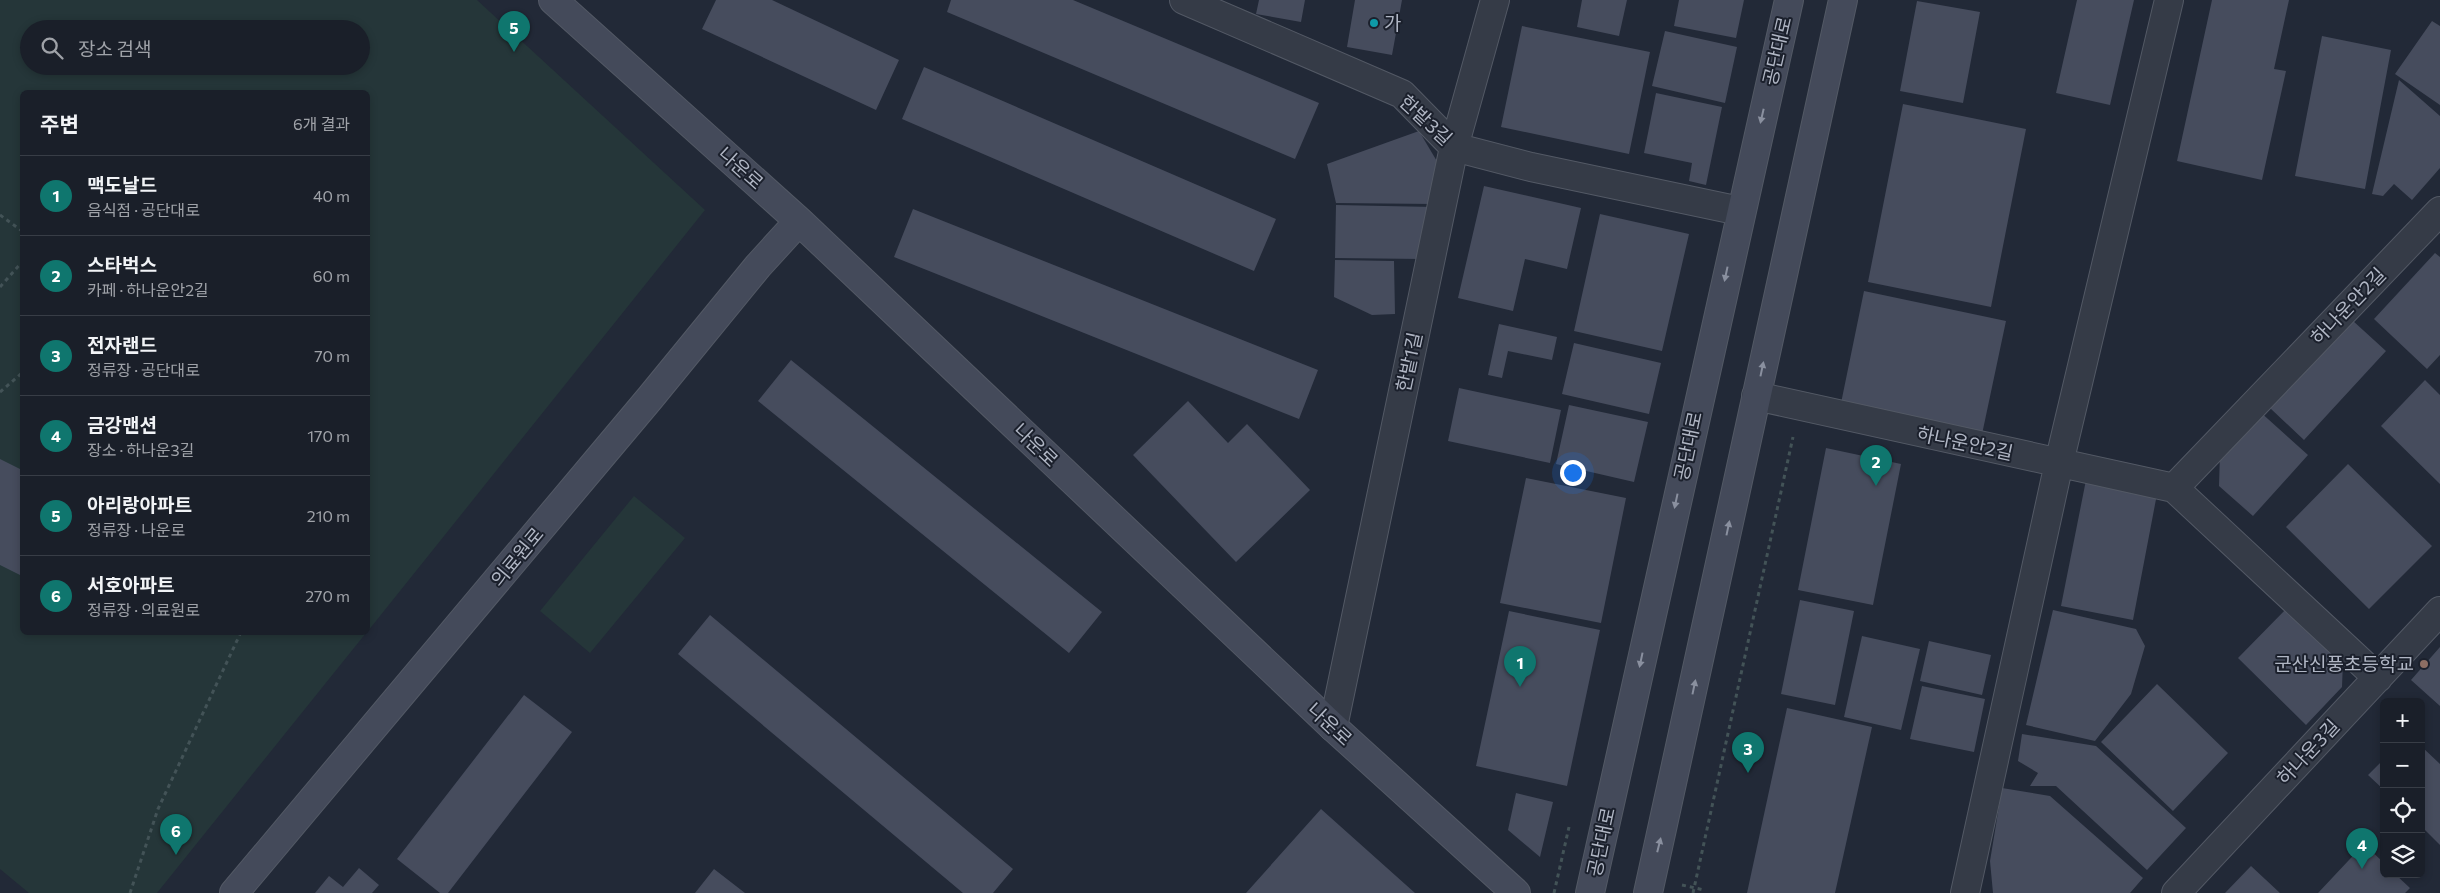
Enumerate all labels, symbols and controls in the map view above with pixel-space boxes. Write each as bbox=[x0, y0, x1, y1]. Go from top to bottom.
pin: 5 bbox=[498, 11, 530, 52]
place label: 가 bbox=[1384, 11, 1401, 34]
street label: 공단대로 bbox=[1757, 14, 1796, 88]
marker: 가 bbox=[1368, 17, 1380, 29]
search box bbox=[20, 20, 370, 75]
icon: search bbox=[38, 34, 66, 62]
text: 장소 검색 bbox=[78, 37, 152, 60]
street label: 한밭3길 bbox=[1395, 90, 1457, 150]
one-way arrow bbox=[1758, 108, 1766, 123]
text: 주변 bbox=[40, 111, 79, 136]
text: 6개 결과 bbox=[293, 114, 350, 133]
street label: 나운로 bbox=[714, 142, 769, 194]
text: 맥도날드 bbox=[87, 173, 157, 196]
text: 1 bbox=[52, 186, 60, 205]
text: 40 m bbox=[313, 186, 350, 205]
text: 음식점 · 공단대로 bbox=[87, 200, 200, 219]
text: 스타벅스 bbox=[87, 253, 157, 276]
street label: 하나운안2길 bbox=[2305, 262, 2390, 349]
text: 2 bbox=[51, 266, 61, 285]
text: 60 m bbox=[313, 266, 350, 285]
one-way arrow bbox=[1722, 267, 1730, 282]
text: 카페 · 하나운안2길 bbox=[87, 280, 209, 299]
street label: 한밭1길 bbox=[1391, 330, 1426, 394]
text: 전자랜드 bbox=[87, 333, 157, 356]
text: 3 bbox=[51, 346, 61, 365]
text: 70 m bbox=[314, 346, 350, 365]
text: 정류장 · 공단대로 bbox=[87, 360, 200, 379]
one-way arrow bbox=[1758, 361, 1766, 376]
street label: 공단대로 bbox=[1669, 409, 1706, 482]
text: 금강맨션 bbox=[87, 413, 157, 436]
street label: 나운로 bbox=[1009, 418, 1063, 471]
street label: 하나운안2길 bbox=[1915, 421, 2015, 464]
text: 4 bbox=[51, 426, 61, 445]
text: 170 m bbox=[307, 426, 350, 445]
text: 장소 · 하나운3길 bbox=[87, 440, 194, 459]
pin: 2 bbox=[1860, 445, 1892, 486]
your location bbox=[1560, 460, 1586, 486]
text: 아리랑아파트 bbox=[87, 493, 192, 516]
one-way arrow bbox=[1672, 494, 1680, 509]
text: 5 bbox=[51, 506, 61, 525]
text: 210 m bbox=[307, 506, 350, 525]
one-way arrow bbox=[1724, 519, 1732, 535]
text: 정류장 · 나운로 bbox=[87, 520, 185, 539]
street label: 의료원로 bbox=[485, 523, 548, 591]
text: 서호아파트 bbox=[87, 573, 174, 596]
text: 6 bbox=[51, 586, 61, 605]
text: 270 m bbox=[305, 586, 350, 605]
text: 정류장 · 의료원로 bbox=[87, 600, 200, 619]
pin: 1 bbox=[1504, 646, 1536, 687]
one-way arrow bbox=[1637, 652, 1645, 667]
place label: 군산신풍초등학교 bbox=[2274, 652, 2414, 675]
marker: 군산신풍초등학교 bbox=[2418, 658, 2430, 670]
one-way arrow bbox=[1690, 678, 1698, 694]
street label: 나운로 bbox=[1303, 697, 1357, 750]
map controls bbox=[2380, 698, 2425, 878]
button: + bbox=[2380, 698, 2425, 743]
street label: 하나운3길 bbox=[2272, 714, 2344, 789]
pin: 3 bbox=[1732, 732, 1764, 773]
button: − bbox=[2380, 743, 2425, 788]
button: locate bbox=[2380, 788, 2425, 833]
street label: 공단대로 bbox=[1582, 805, 1619, 878]
pin: 6 bbox=[160, 814, 192, 855]
pin: 4 bbox=[2346, 828, 2378, 869]
button: layers bbox=[2380, 833, 2425, 878]
one-way arrow bbox=[1655, 838, 1663, 853]

